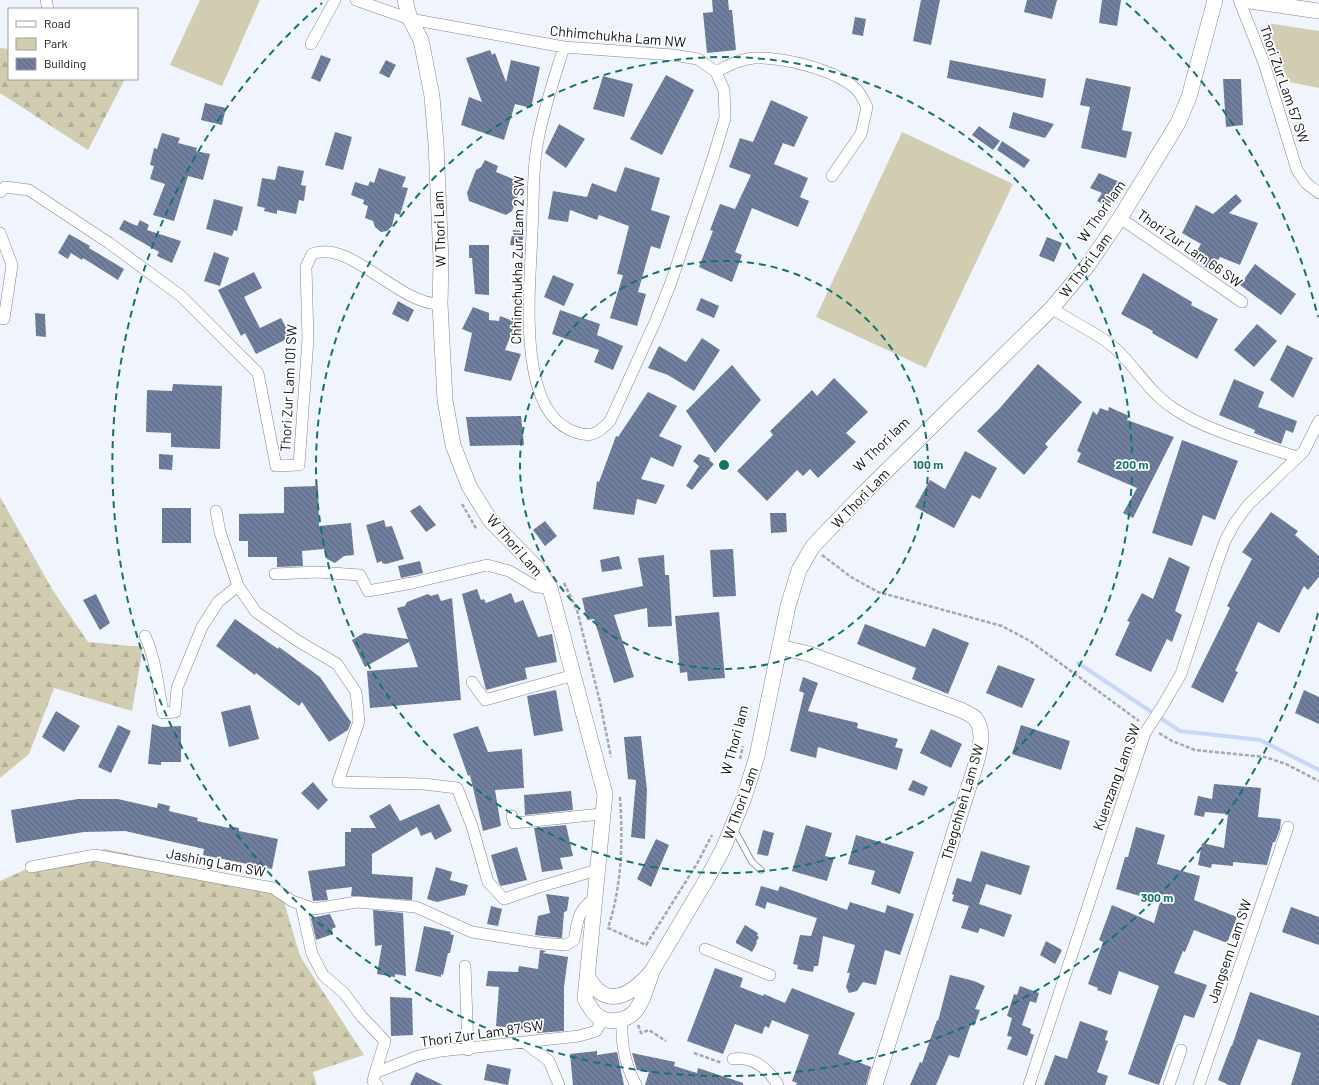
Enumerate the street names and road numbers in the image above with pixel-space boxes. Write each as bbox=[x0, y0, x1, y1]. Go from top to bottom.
street label: Chhimchukha Lam NW bbox=[549, 22, 687, 50]
street label: Thori Zur Lam 57 SW bbox=[1257, 23, 1313, 145]
street label: Chhimchukha Zur Lam 2 SW bbox=[507, 176, 527, 344]
street label: W Thori lam bbox=[1074, 177, 1128, 245]
street label: W Thori Lam bbox=[429, 191, 449, 267]
street label: Thori Zur Lam 66 SW bbox=[1134, 205, 1246, 291]
street label: W Thori Lam bbox=[1055, 229, 1115, 301]
street label: Thori Zur Lam 101 SW bbox=[276, 324, 300, 452]
street label: W Thori lam bbox=[849, 413, 913, 475]
street label: W Thori Lam bbox=[827, 465, 893, 531]
street label: W Thori Lam bbox=[484, 511, 546, 579]
street label: W Thori lam bbox=[717, 703, 751, 777]
street label: Kuenzang Lam SW bbox=[1089, 721, 1143, 833]
street label: Thegchhen Lam SW bbox=[937, 742, 987, 862]
street label: W Thori Lam bbox=[719, 764, 761, 842]
street label: Jashing Lam SW bbox=[165, 844, 267, 880]
street label: Jangsem Lam SW bbox=[1203, 897, 1255, 1005]
street label: Thori Zur Lam 87 SW bbox=[419, 1016, 545, 1050]

